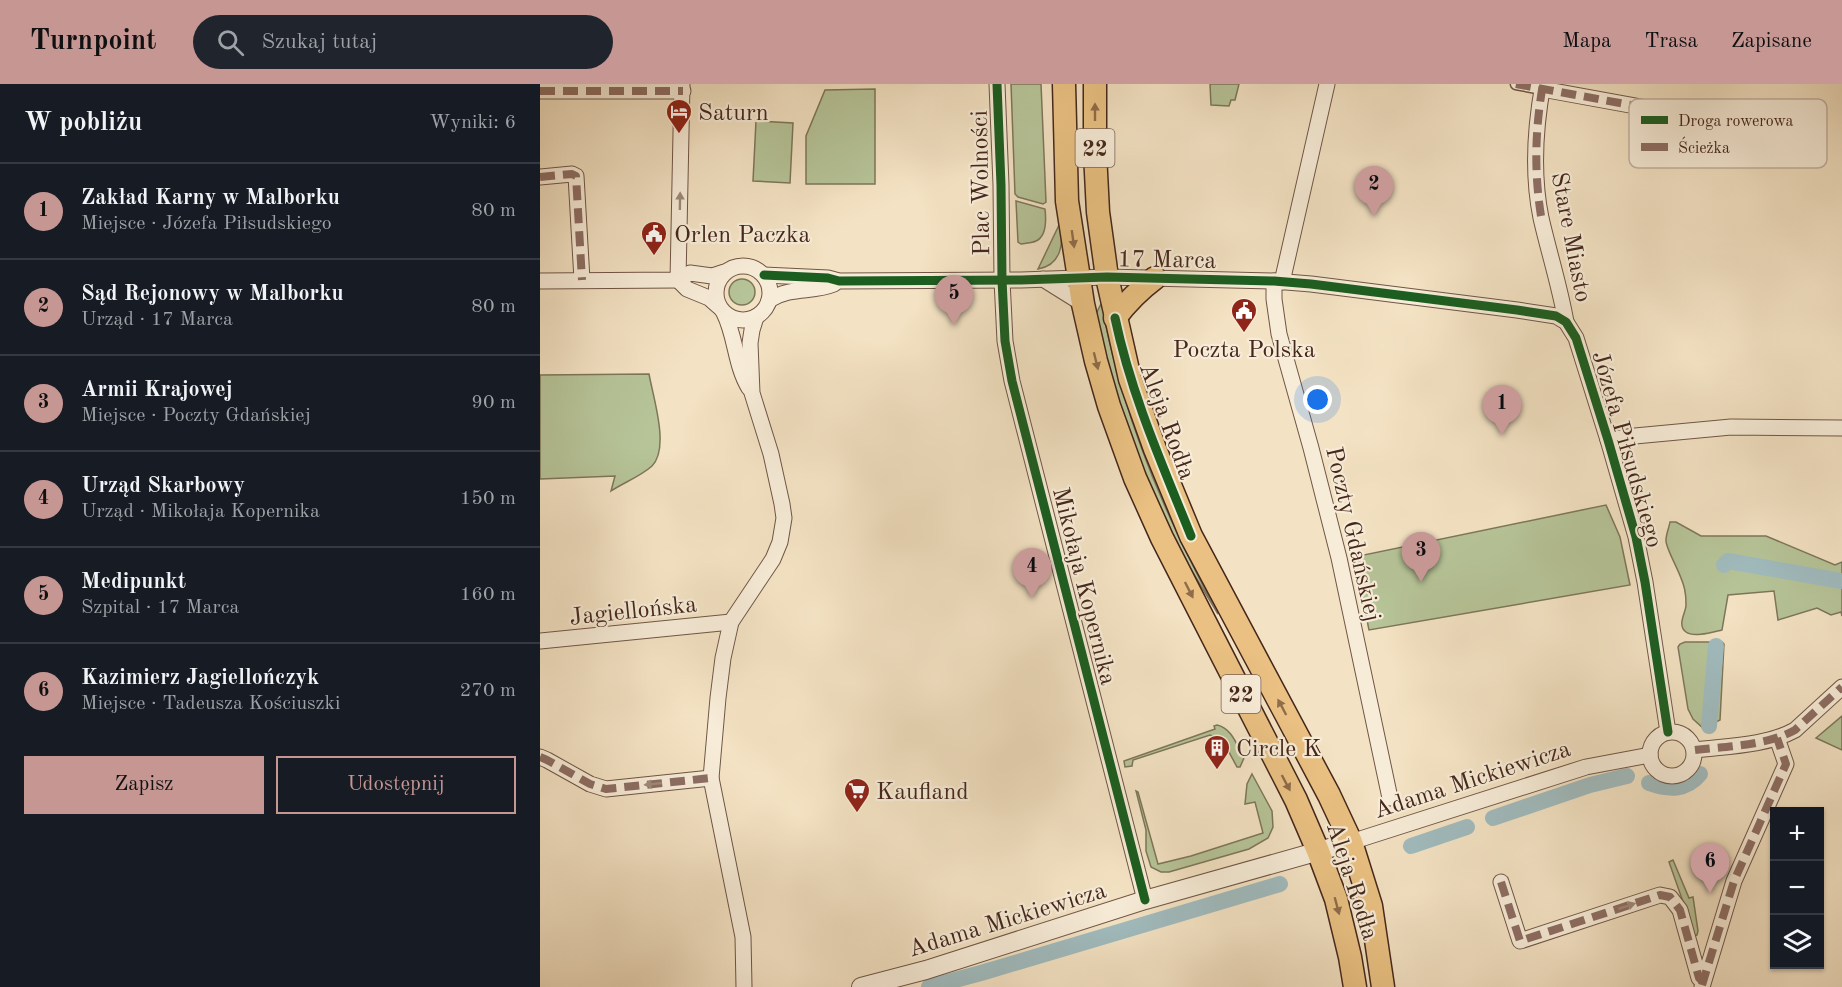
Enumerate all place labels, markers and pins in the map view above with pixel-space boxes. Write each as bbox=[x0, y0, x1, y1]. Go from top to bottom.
hotel icon: Saturn bbox=[664, 97, 694, 135]
place label: Saturn bbox=[698, 102, 769, 126]
pin: 2 bbox=[1354, 166, 1394, 216]
public building icon: Orlen Paczka bbox=[639, 219, 669, 257]
place label: Orlen Paczka bbox=[674, 224, 810, 248]
pin: 5 bbox=[934, 276, 974, 325]
public building icon: Poczta Polska bbox=[1229, 296, 1259, 334]
place label: Poczta Polska bbox=[1172, 339, 1316, 363]
pin: 1 bbox=[1482, 386, 1522, 435]
pin: 3 bbox=[1402, 532, 1440, 582]
pin: 4 bbox=[1012, 548, 1052, 598]
building icon: Circle K bbox=[1202, 733, 1232, 771]
place label: Circle K bbox=[1236, 738, 1321, 762]
supermarket icon: Kaufland bbox=[842, 776, 872, 814]
place label: Kaufland bbox=[876, 781, 969, 805]
pin: 6 bbox=[1690, 844, 1730, 893]

